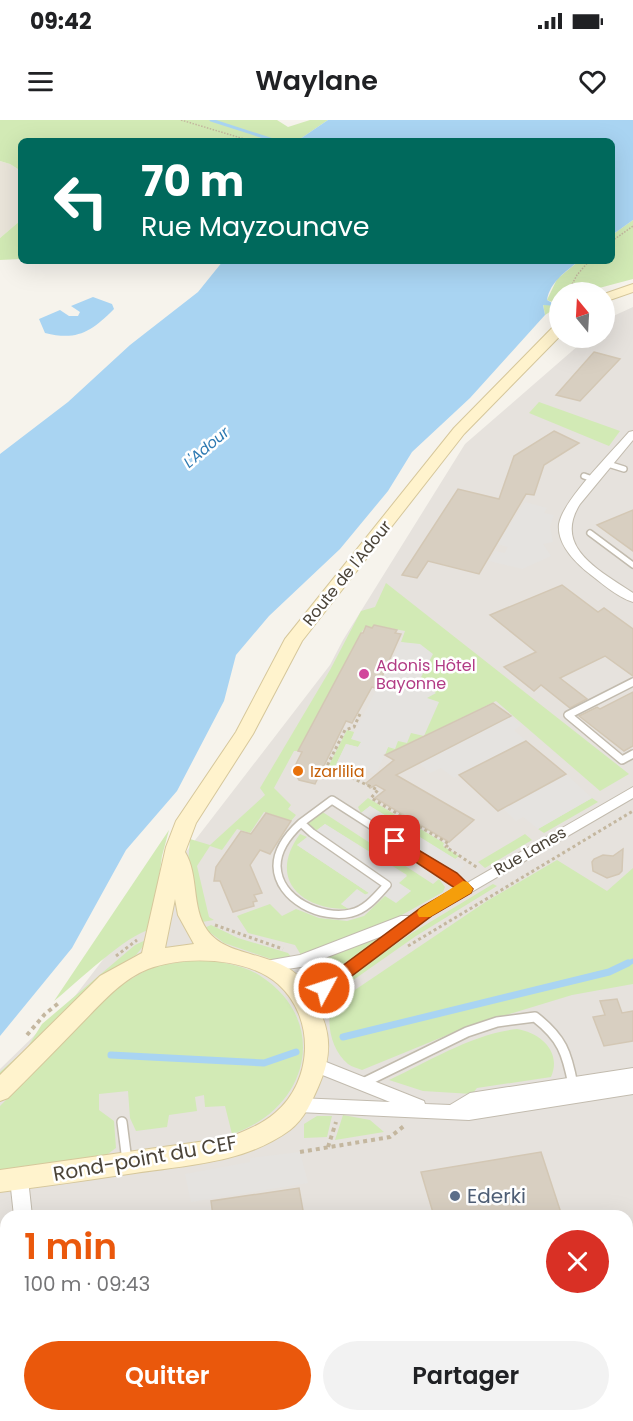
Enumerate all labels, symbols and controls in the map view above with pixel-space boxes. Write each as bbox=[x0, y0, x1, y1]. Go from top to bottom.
text: 09:42 bbox=[30, 6, 92, 37]
text: Waylane bbox=[255, 62, 378, 99]
icon: menu bbox=[24, 65, 57, 98]
icon: heart bbox=[576, 65, 609, 98]
text: 70 m bbox=[141, 152, 244, 211]
icon: left bbox=[42, 162, 120, 240]
text: Rue Mayzounave bbox=[141, 208, 370, 245]
north arrow bbox=[549, 282, 615, 348]
map controls bbox=[549, 282, 615, 348]
water label: L'Adour bbox=[179, 421, 234, 472]
street label: Route de l'Adour bbox=[297, 515, 397, 631]
place label: Adonis Hôtel Bayonne bbox=[376, 654, 476, 695]
marker: Adonis Hôtel Bayonne bbox=[357, 667, 371, 681]
place label: Izarlilia bbox=[310, 760, 365, 783]
marker: Izarlilia bbox=[291, 764, 305, 778]
pin bbox=[369, 815, 420, 866]
street label: Rue Lanes bbox=[489, 821, 571, 881]
icon: arrive bbox=[378, 824, 411, 857]
position arrow bbox=[292, 956, 356, 1020]
street label: Rond-point du CEF bbox=[51, 1128, 239, 1188]
place label: Ederki bbox=[467, 1182, 526, 1210]
marker: Ederki bbox=[448, 1189, 462, 1203]
text: 1 min bbox=[24, 1221, 117, 1272]
button: close bbox=[546, 1230, 609, 1293]
text: 100 m · 09:43 bbox=[24, 1270, 150, 1298]
button: Quitter bbox=[24, 1341, 311, 1410]
button: Partager bbox=[323, 1341, 609, 1410]

